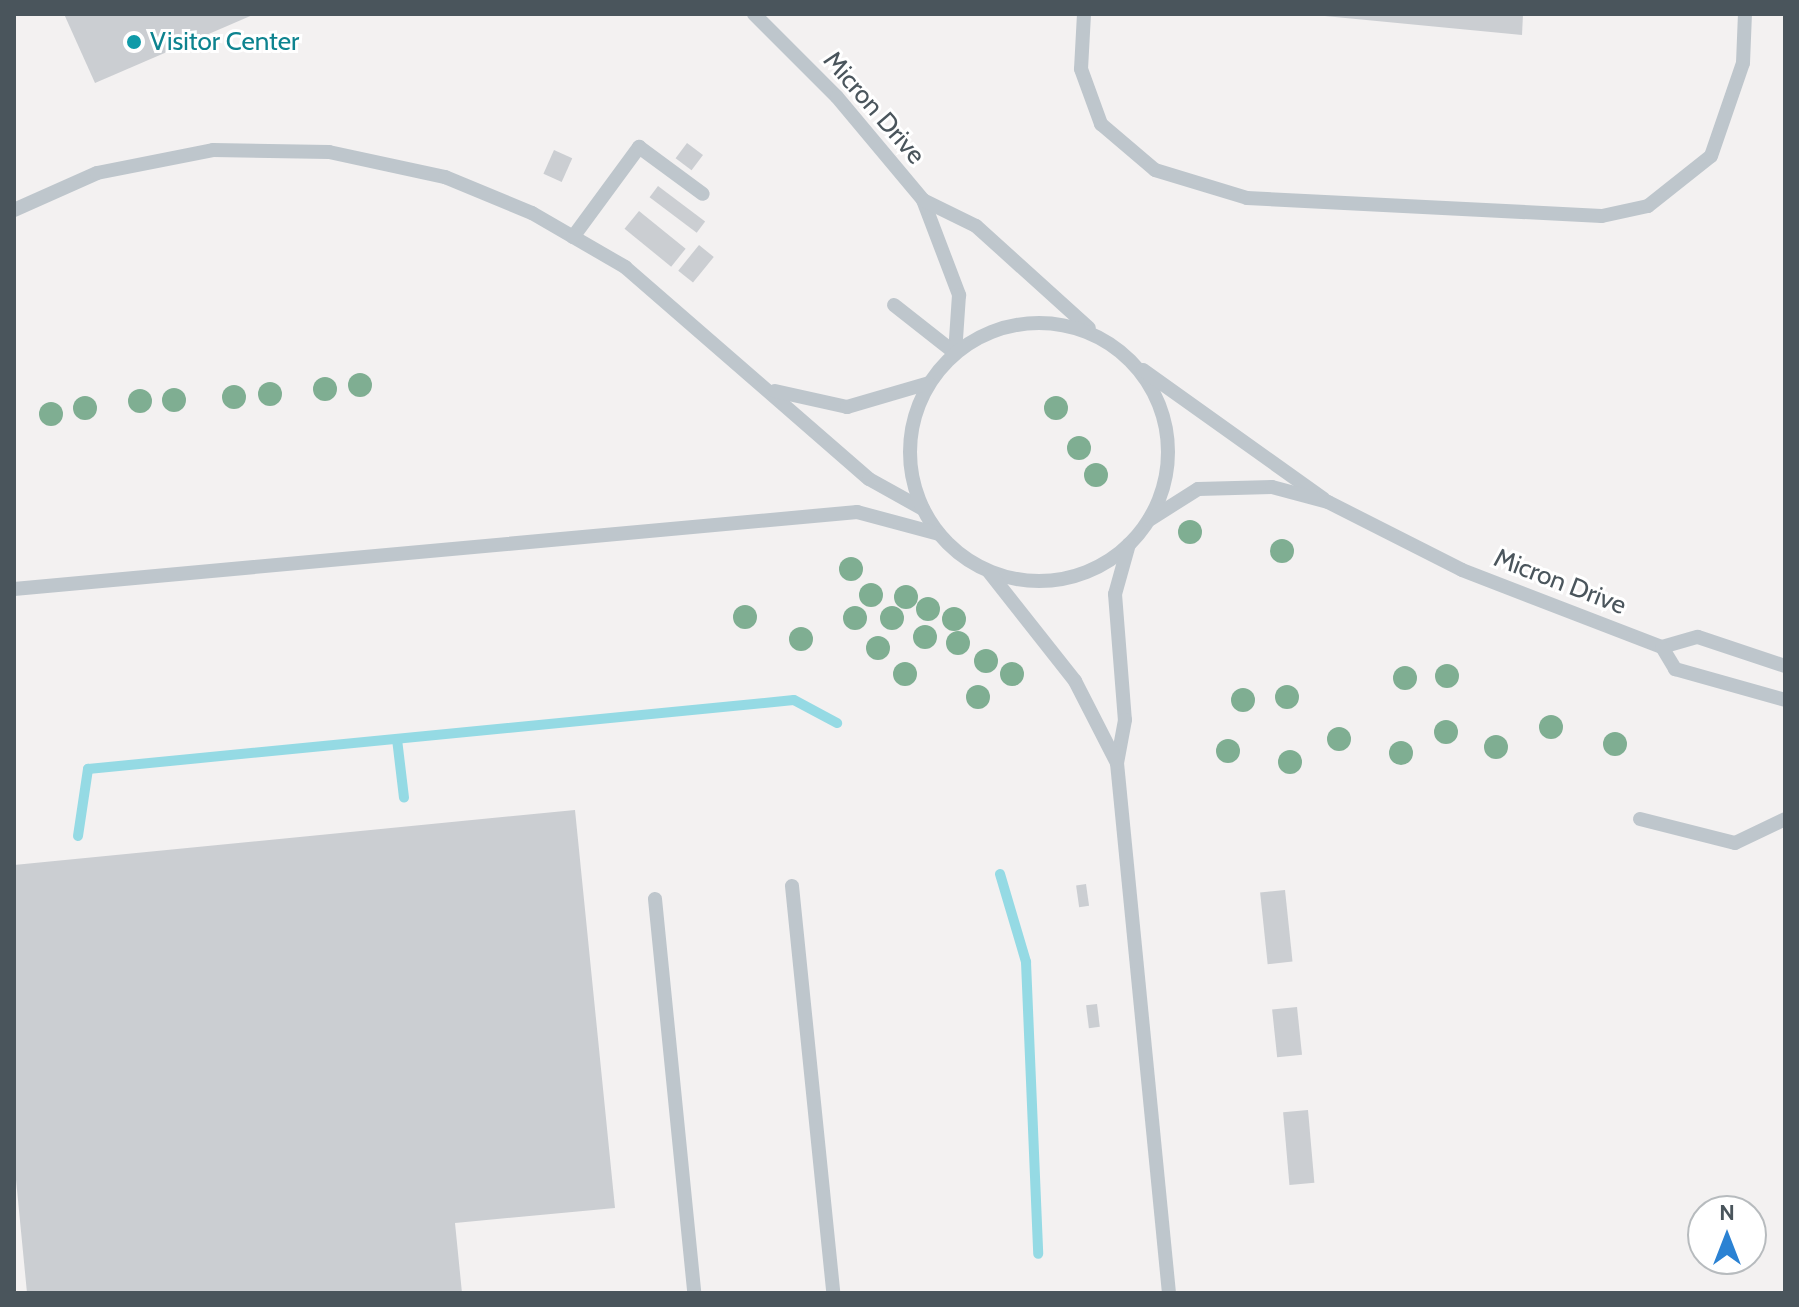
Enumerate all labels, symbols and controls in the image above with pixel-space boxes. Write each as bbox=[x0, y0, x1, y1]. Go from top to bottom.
place label: Visitor Center bbox=[150, 26, 299, 58]
marker: Visitor Center bbox=[125, 33, 143, 51]
street label: Micron Drive bbox=[817, 45, 931, 171]
street label: Micron Drive bbox=[1490, 543, 1630, 621]
north arrow bbox=[1687, 1195, 1767, 1275]
text: N bbox=[1719, 1199, 1735, 1226]

